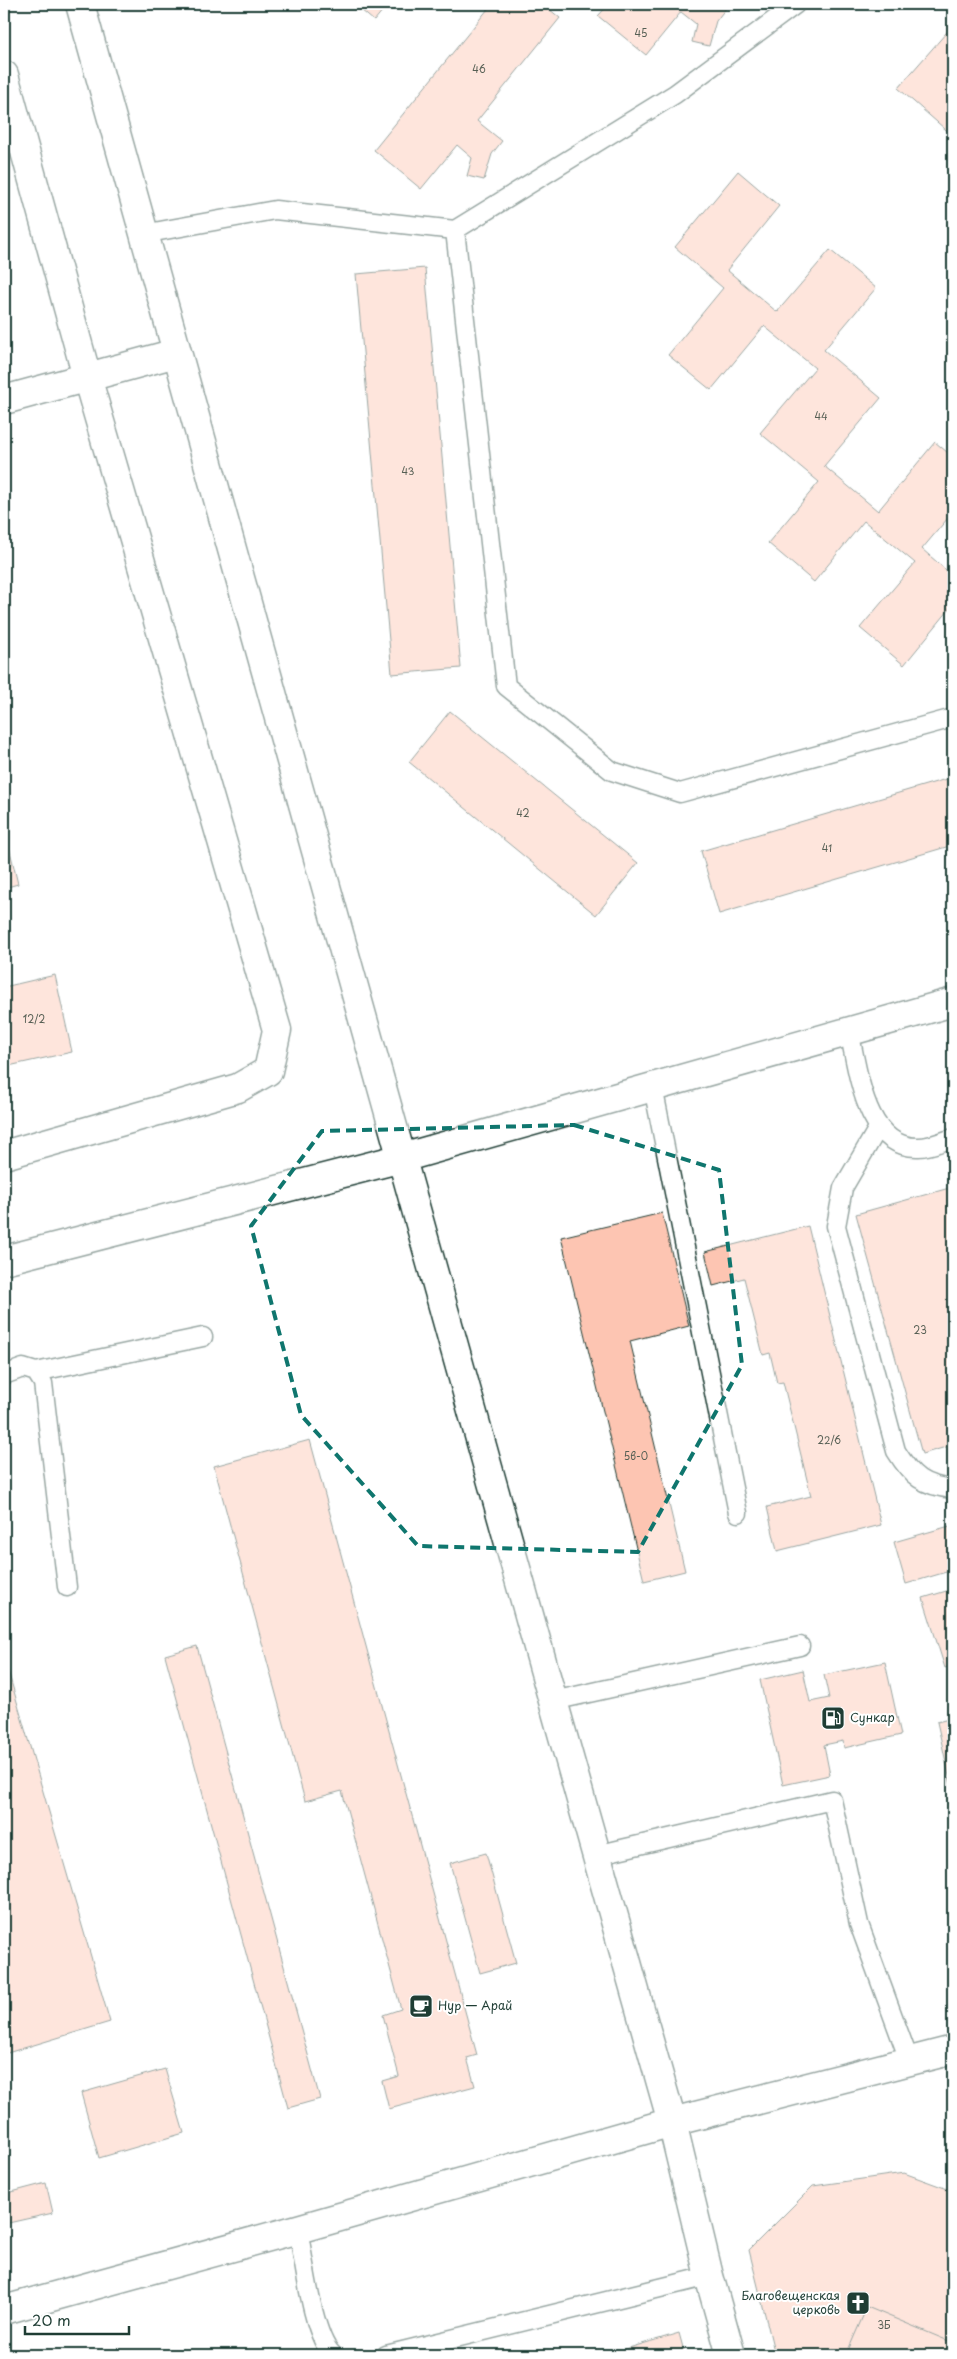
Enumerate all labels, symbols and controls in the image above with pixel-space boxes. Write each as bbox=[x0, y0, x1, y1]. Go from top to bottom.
house number: 45 bbox=[635, 25, 647, 40]
house number: 46 bbox=[472, 61, 486, 76]
house number: 44 bbox=[814, 408, 828, 423]
house number: 43 bbox=[402, 463, 415, 478]
house number: 42 bbox=[516, 805, 530, 820]
house number: 41 bbox=[822, 840, 832, 855]
house number: 12/2 bbox=[23, 1011, 45, 1026]
house number: 23 bbox=[913, 1322, 927, 1337]
house number: 22/6 bbox=[817, 1432, 841, 1447]
house number: 5в-0 bbox=[624, 1448, 648, 1463]
fuel station icon: Сункар bbox=[820, 1705, 846, 1731]
place label: Сункар bbox=[850, 1708, 895, 1726]
cafe icon: Нур — Арай bbox=[408, 1993, 434, 2019]
place label: Нур — Арай bbox=[438, 1996, 512, 2014]
place label: Благовещенская церковь bbox=[741, 2286, 840, 2318]
church icon: Благовещенская церковь bbox=[845, 2290, 871, 2316]
scale bar bbox=[25, 2304, 129, 2336]
text: 20 m bbox=[32, 2308, 71, 2331]
house number: 3Б bbox=[877, 2317, 891, 2332]

